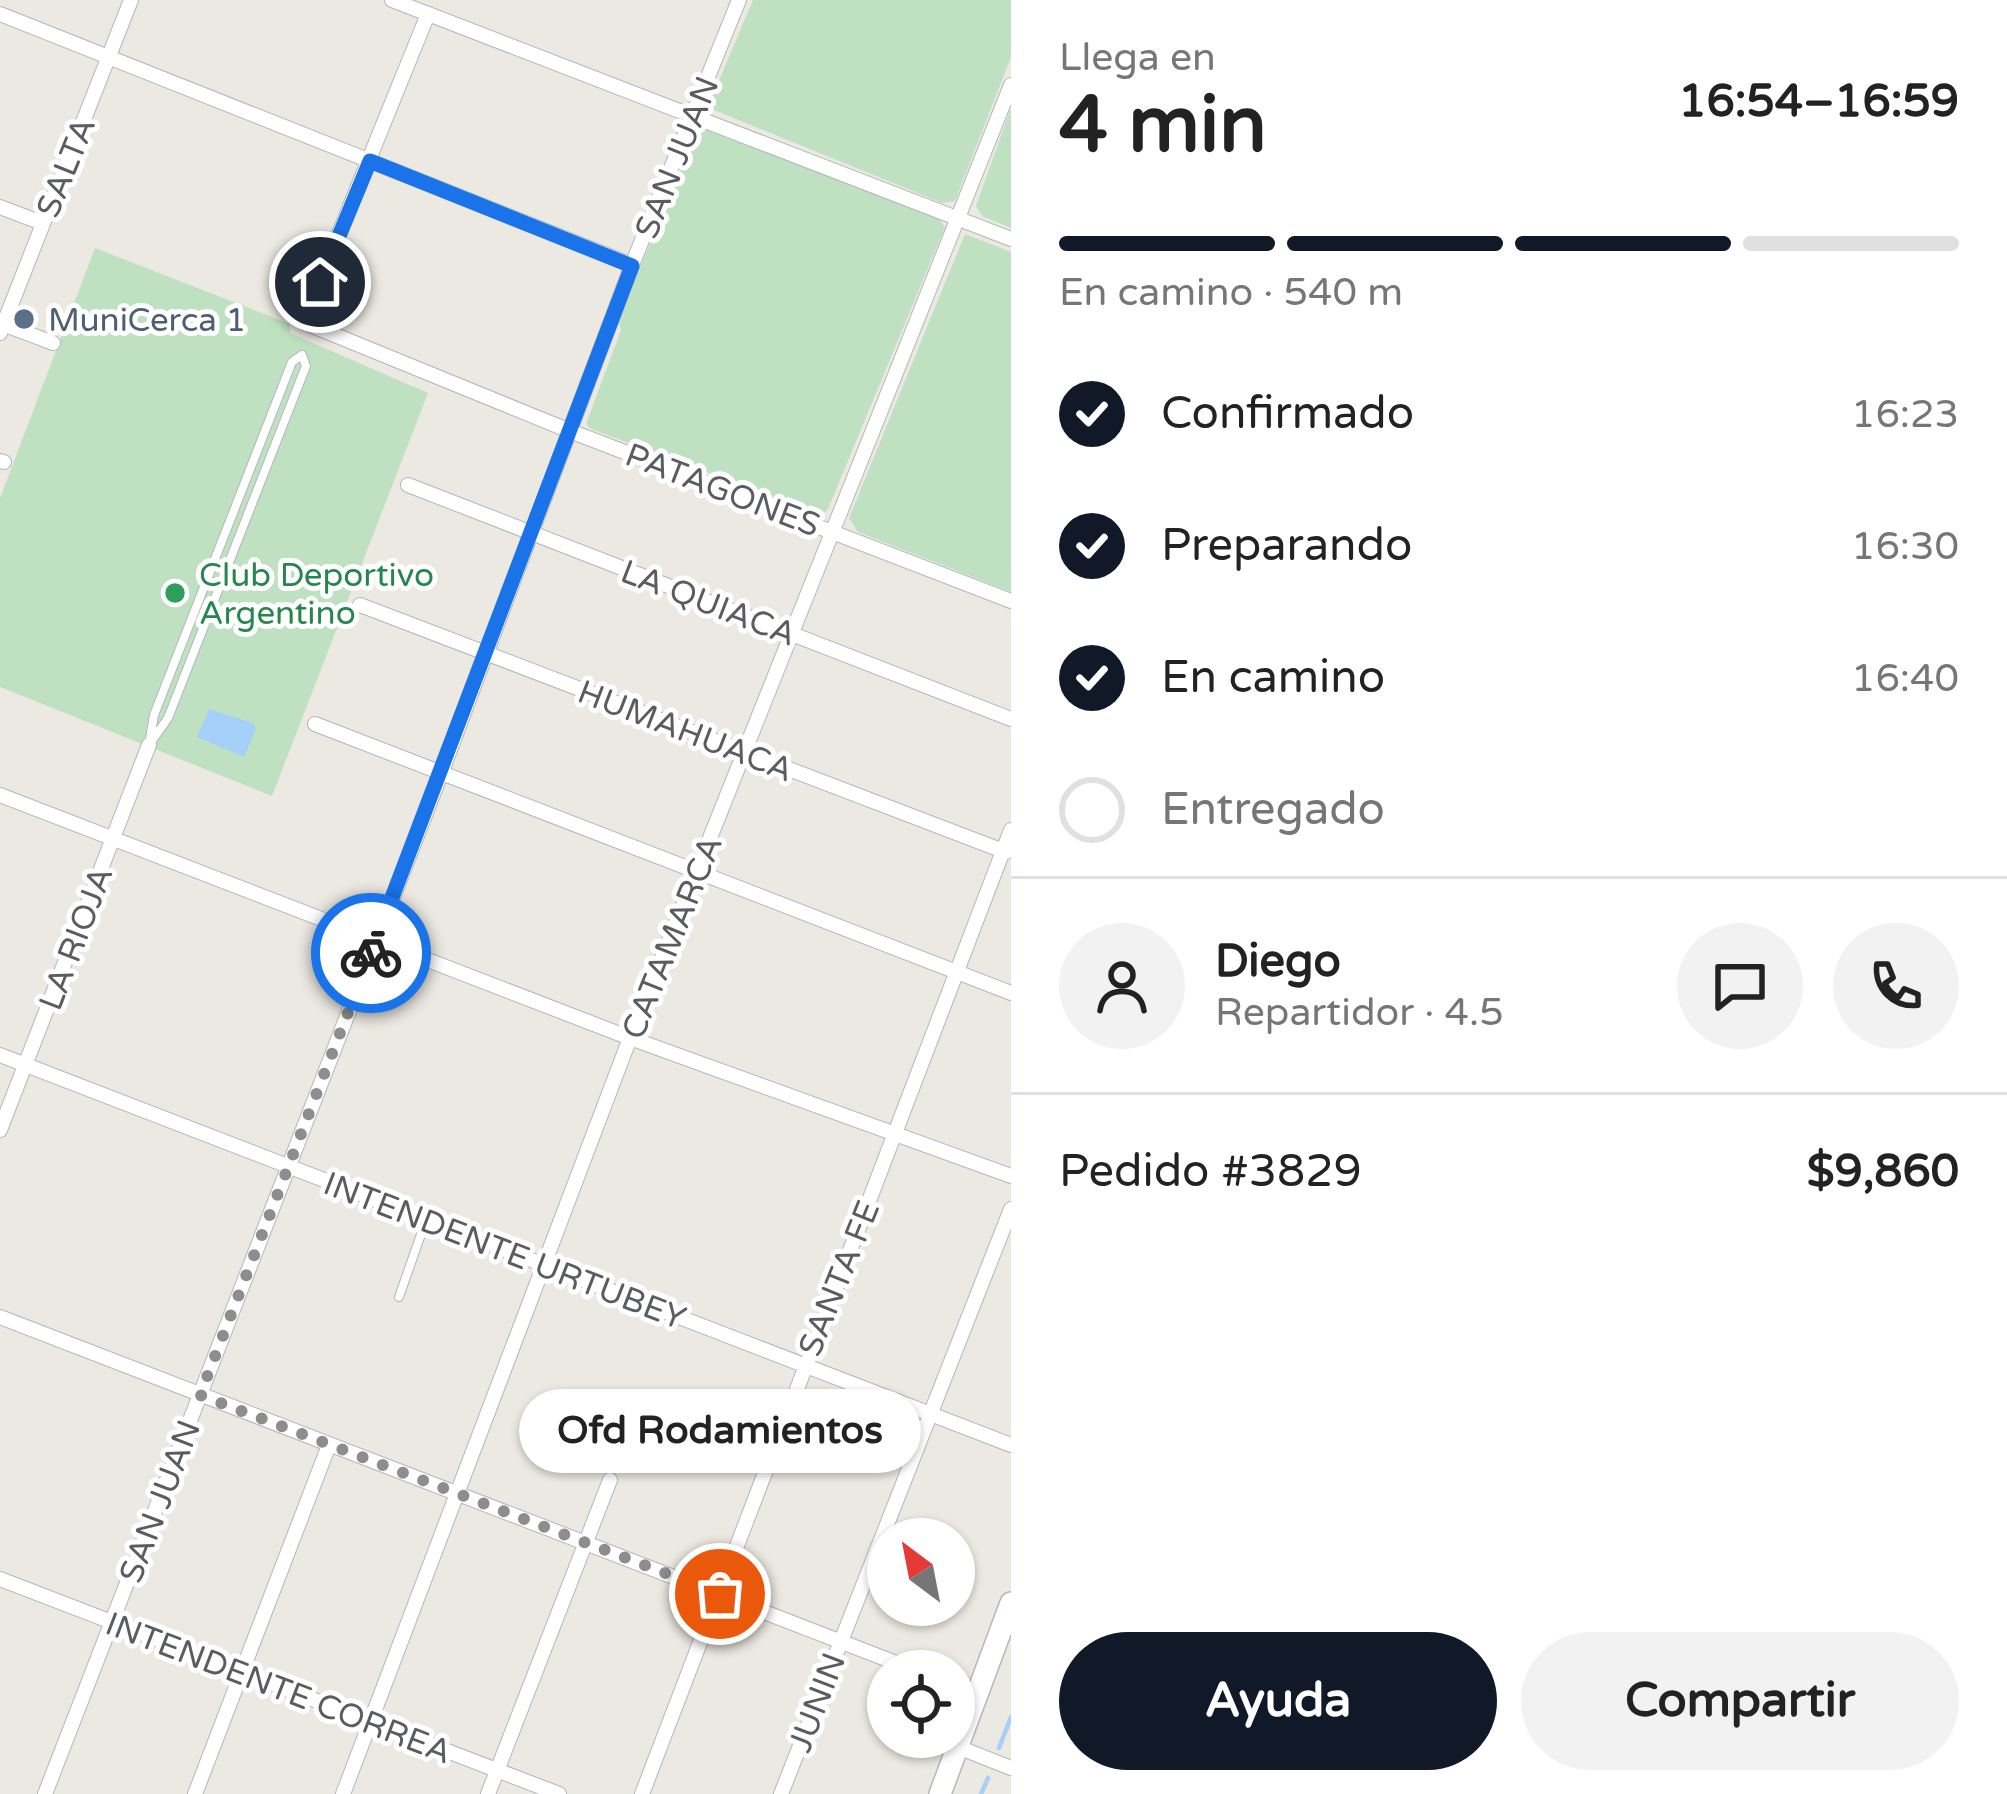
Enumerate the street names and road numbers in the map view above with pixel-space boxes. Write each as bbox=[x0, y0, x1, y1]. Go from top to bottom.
street label: SAN JUAN bbox=[627, 71, 727, 244]
street label: SALTA bbox=[29, 112, 104, 223]
street label: PATAGONES bbox=[620, 435, 825, 545]
street label: LA QUIACA bbox=[615, 552, 802, 655]
street label: HUMAHUACA bbox=[572, 672, 799, 790]
street label: CATAMARCA bbox=[614, 830, 731, 1045]
street label: LA RIOJA bbox=[31, 861, 122, 1016]
street label: INTENDENTE URTUBEY bbox=[318, 1164, 691, 1338]
street label: SANTA FE bbox=[791, 1195, 888, 1362]
street label: SAN JUAN bbox=[112, 1415, 209, 1588]
street label: INTENDENTE CORREA bbox=[100, 1604, 457, 1772]
street label: JUNIN bbox=[781, 1648, 854, 1758]

